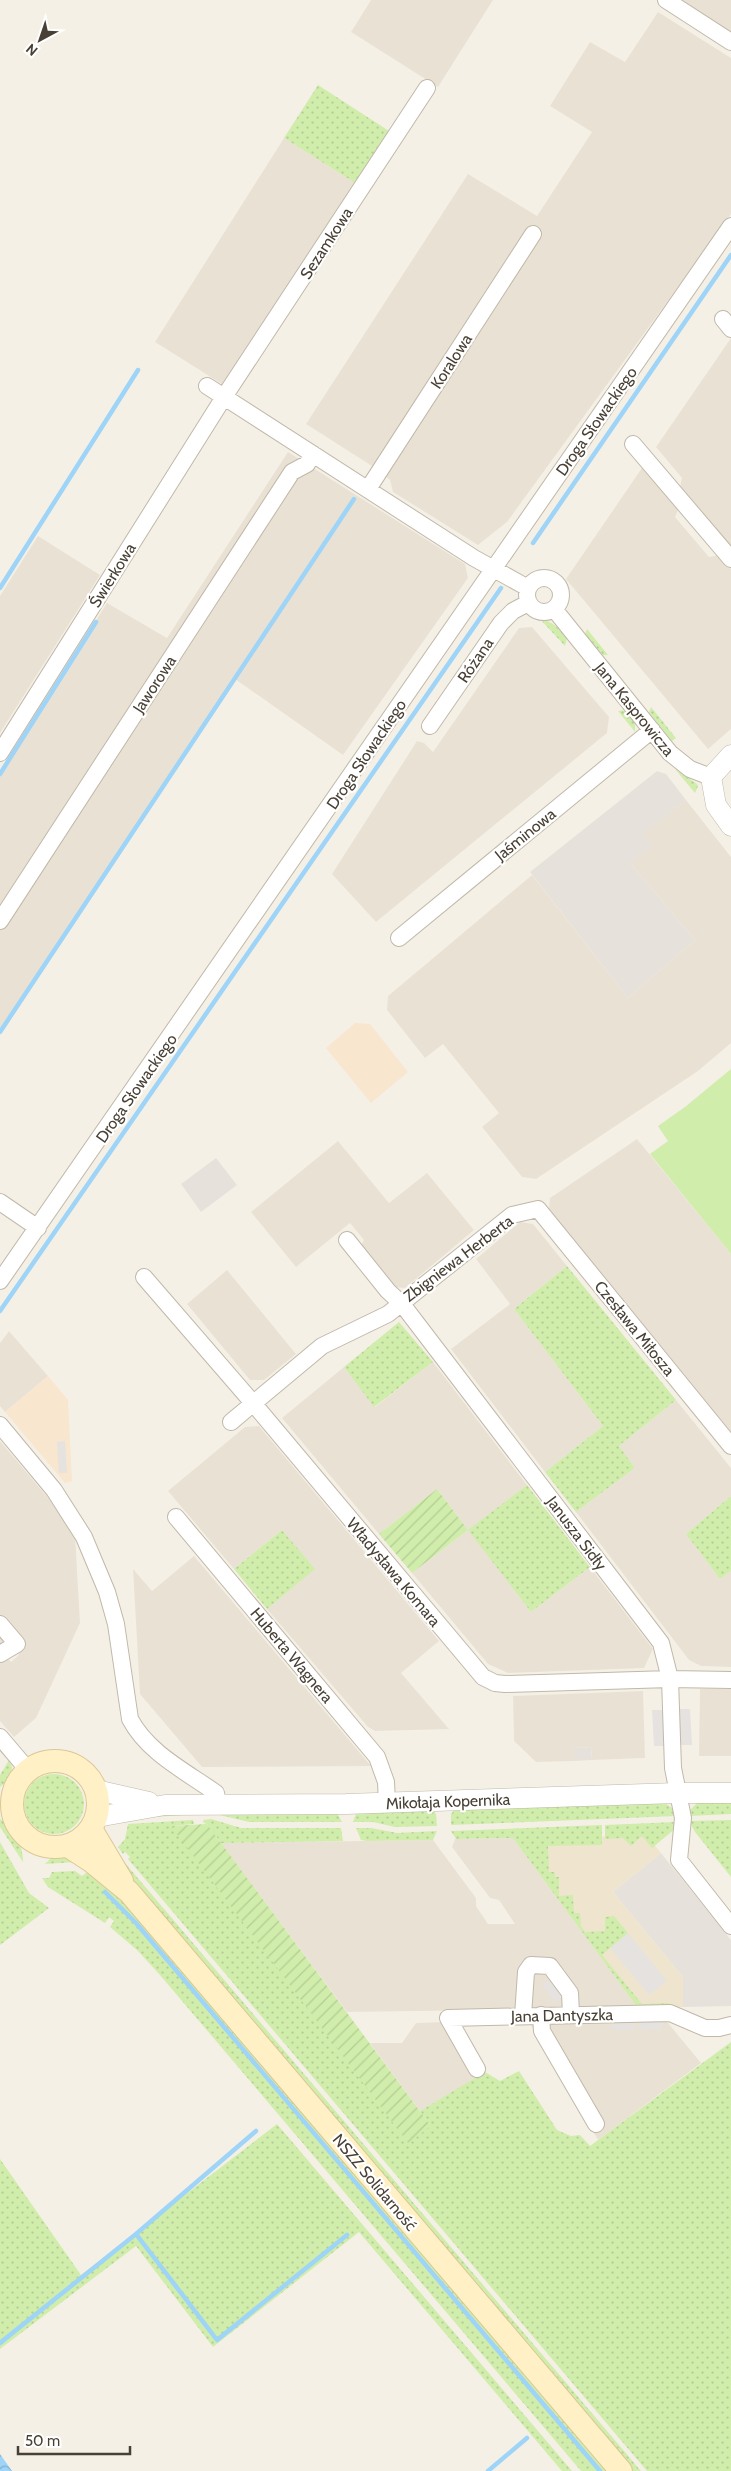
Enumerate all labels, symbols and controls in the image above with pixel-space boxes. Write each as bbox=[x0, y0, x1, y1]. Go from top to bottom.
north arrow bbox=[15, 15, 65, 65]
text: N bbox=[22, 40, 41, 60]
street label: Sezamkowa bbox=[296, 204, 357, 283]
street label: Koralowa bbox=[427, 330, 476, 392]
street label: Droga Słowackiego bbox=[552, 363, 641, 479]
street label: Świerkowa bbox=[85, 539, 140, 611]
street label: Różana bbox=[454, 634, 497, 686]
street label: Jaworowa bbox=[128, 652, 180, 717]
street label: Jana Kasprowicza bbox=[590, 658, 678, 760]
street label: Droga Słowackiego bbox=[323, 696, 410, 813]
street label: Jaśminowa bbox=[490, 804, 560, 865]
street label: Droga Słowackiego bbox=[92, 1030, 181, 1146]
street label: Zbigniewa Herberta bbox=[400, 1211, 517, 1306]
street label: Czesława Miłosza bbox=[590, 1277, 679, 1380]
street label: Janusza Sidły bbox=[542, 1492, 611, 1574]
street label: Władysława Komara bbox=[343, 1514, 445, 1631]
street label: Huberta Wagnera bbox=[246, 1604, 337, 1707]
street label: Mikołaja Kopernika bbox=[385, 1790, 511, 1813]
street label: Jana Dantyszka bbox=[510, 2005, 614, 2026]
street label: NSZZ Solidarność bbox=[329, 2130, 421, 2235]
scale bar bbox=[18, 2424, 130, 2456]
text: 50 m bbox=[25, 2432, 60, 2450]

